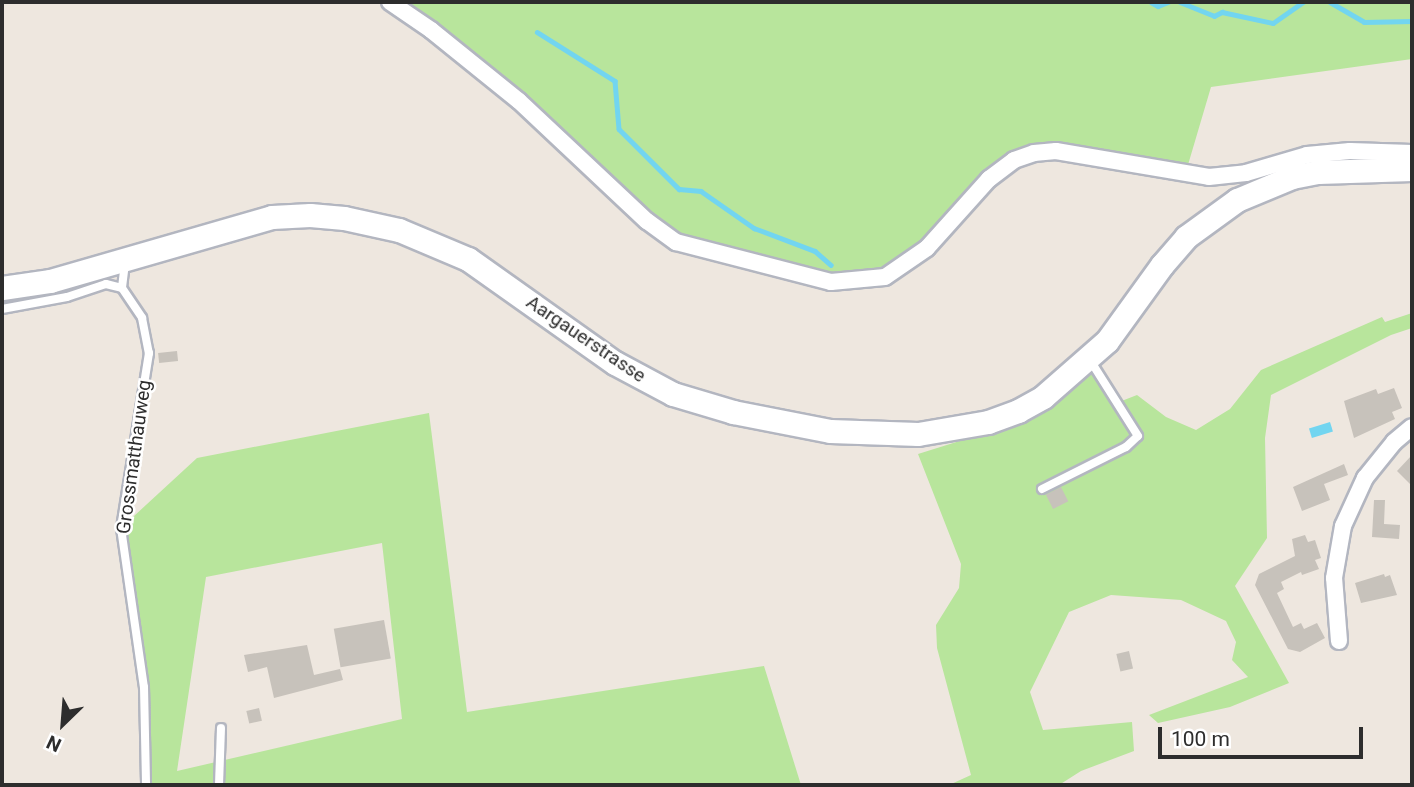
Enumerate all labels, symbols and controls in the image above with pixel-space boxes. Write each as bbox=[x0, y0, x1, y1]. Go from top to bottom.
street label: Aargauerstrasse bbox=[522, 291, 650, 387]
street label: Grossmatthauweg bbox=[112, 378, 156, 536]
north arrow bbox=[28, 689, 98, 759]
scale bar bbox=[1162, 714, 1367, 758]
text: 100 m bbox=[1171, 727, 1230, 751]
text: N bbox=[43, 730, 65, 757]

